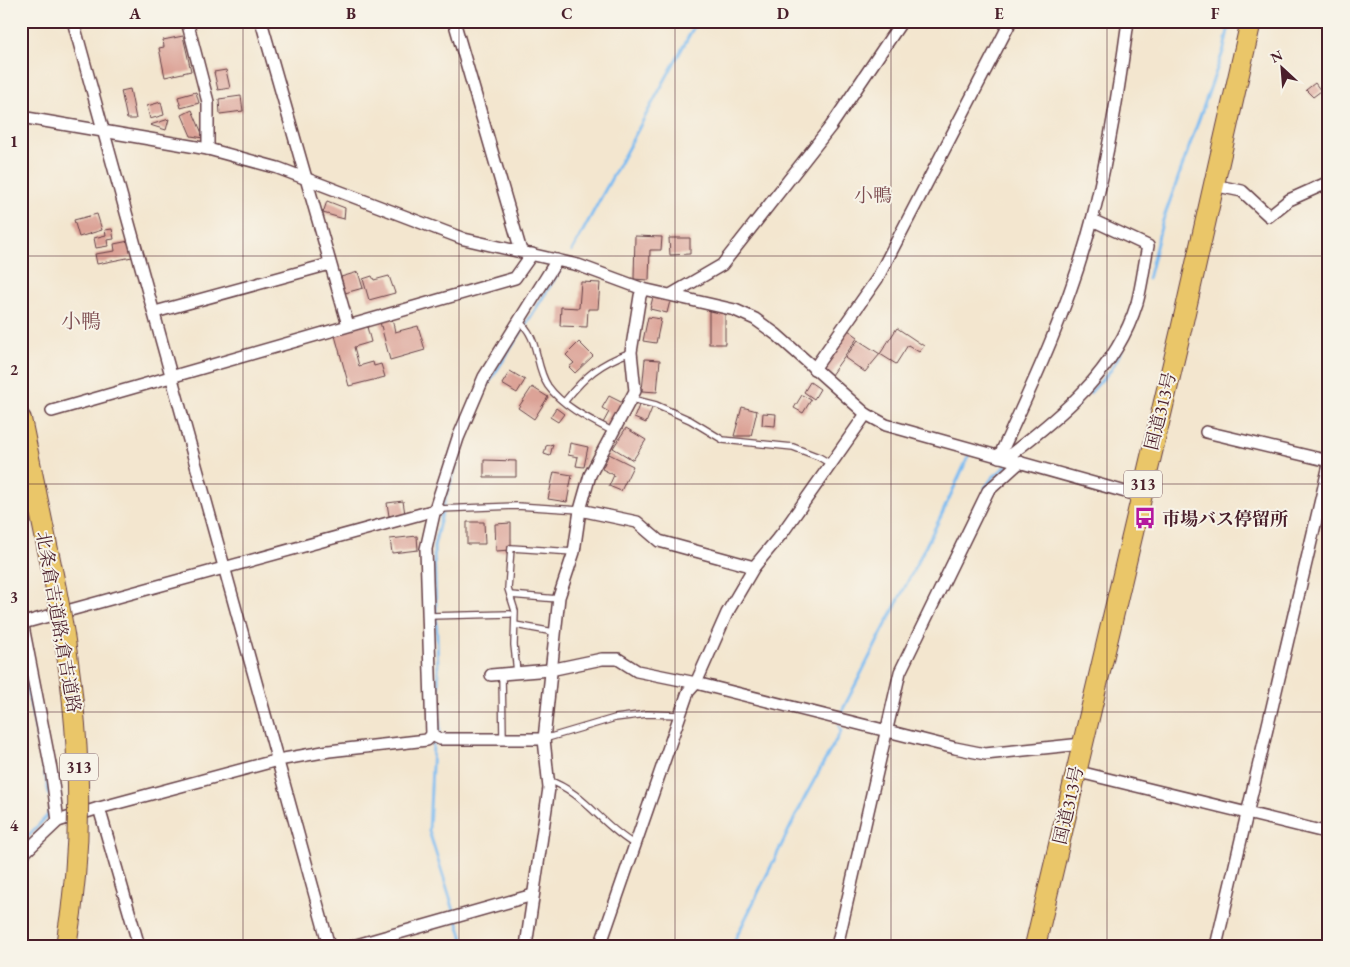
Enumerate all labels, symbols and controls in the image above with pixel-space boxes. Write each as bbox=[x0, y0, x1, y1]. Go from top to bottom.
text: A bbox=[128, 3, 141, 24]
text: B bbox=[346, 3, 356, 24]
text: C bbox=[561, 3, 573, 24]
text: D bbox=[777, 3, 789, 24]
text: E bbox=[994, 3, 1004, 24]
text: F bbox=[1211, 3, 1220, 24]
north arrow bbox=[1258, 42, 1308, 92]
text: N bbox=[1267, 45, 1286, 67]
text: 1 bbox=[10, 131, 18, 152]
district label: 小鴨 bbox=[854, 183, 892, 208]
district label: 小鴨 bbox=[61, 308, 101, 334]
text: 2 bbox=[10, 359, 19, 380]
street label: 国道313号 bbox=[1139, 369, 1181, 453]
road number: 313 bbox=[1124, 470, 1162, 498]
bus stop icon: 市場バス停留所 bbox=[1132, 505, 1158, 531]
place label: 市場バス停留所 bbox=[1162, 507, 1288, 530]
street label: 北条倉吉道路;倉吉道路 bbox=[32, 529, 86, 715]
text: 3 bbox=[10, 587, 18, 608]
road number: 313 bbox=[60, 754, 98, 780]
street label: 国道313号 bbox=[1048, 763, 1088, 847]
text: 4 bbox=[10, 815, 19, 836]

